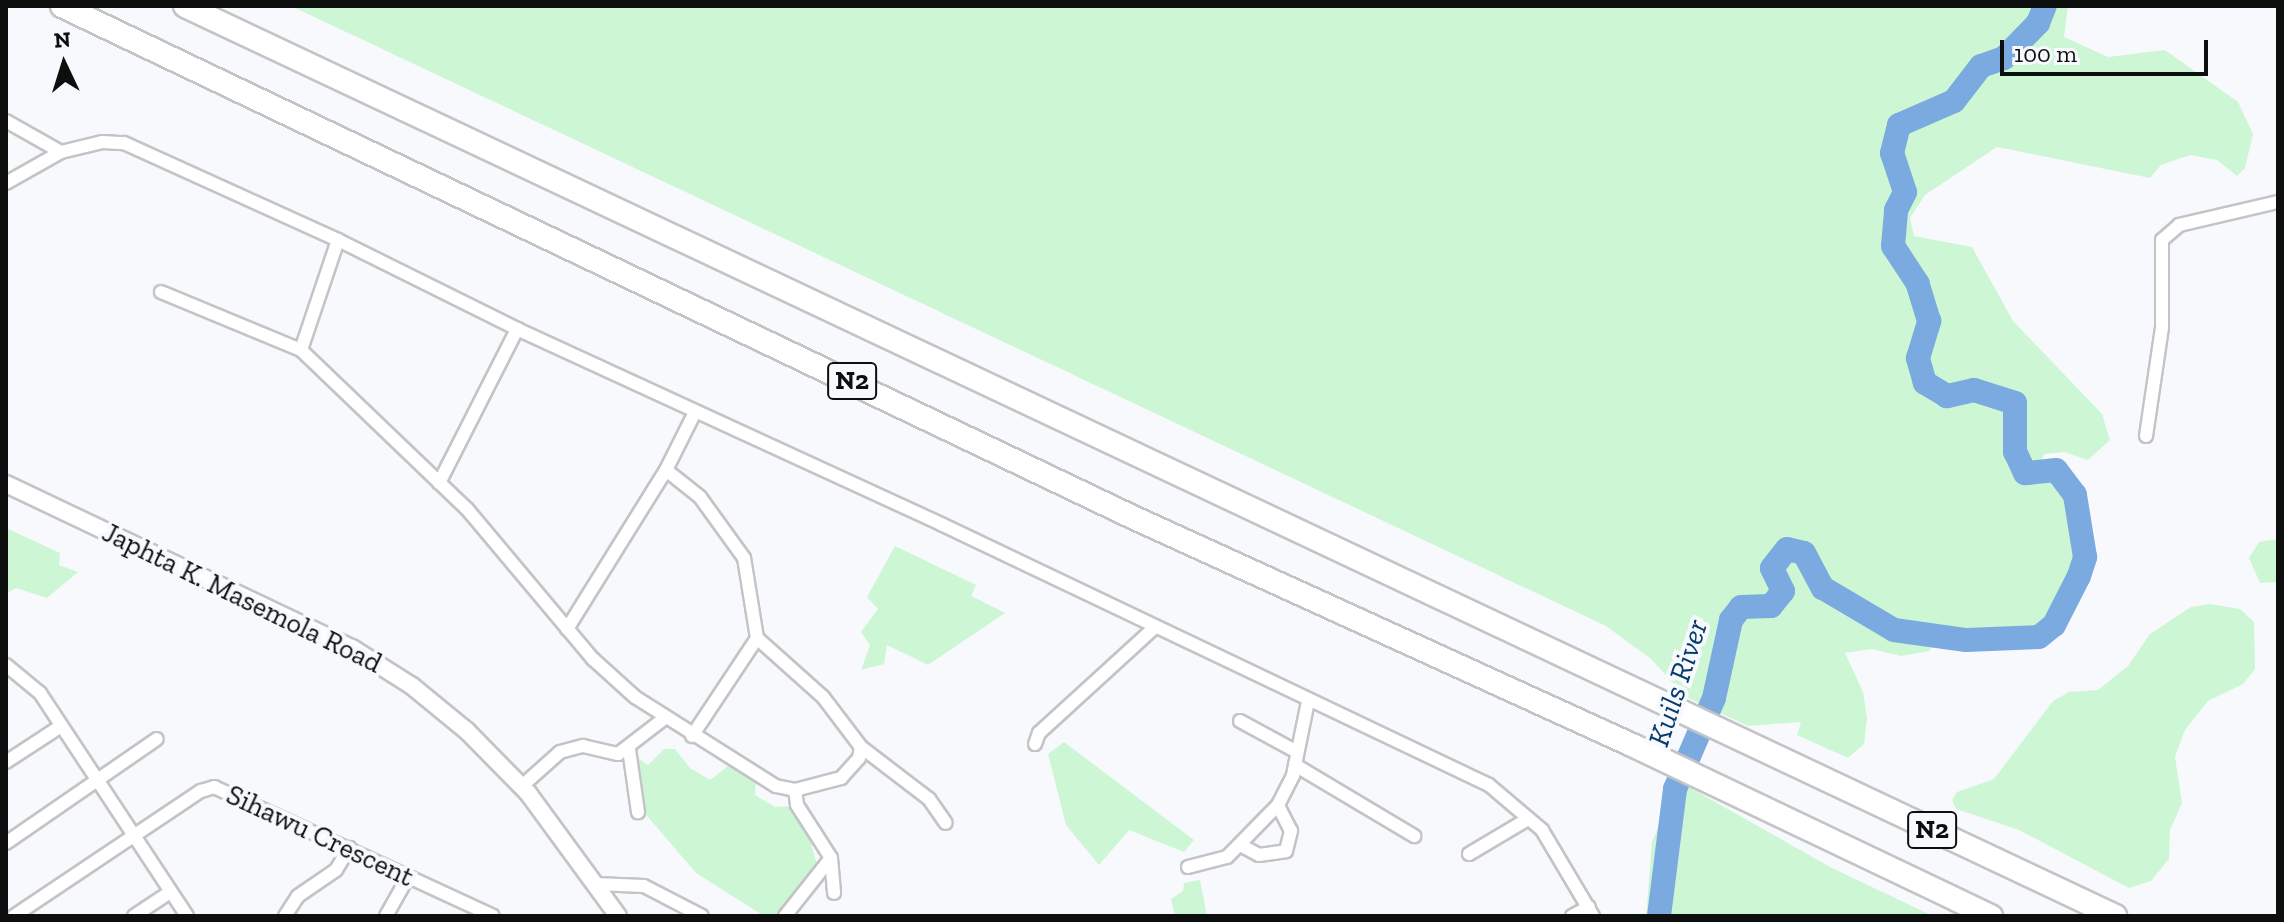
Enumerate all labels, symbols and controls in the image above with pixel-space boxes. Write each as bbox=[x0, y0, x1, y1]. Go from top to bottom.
north arrow bbox=[24, 24, 104, 104]
scale bar bbox=[2004, 24, 2212, 74]
text: N bbox=[53, 26, 72, 54]
text: 100 m bbox=[2014, 39, 2077, 68]
road number: N2 bbox=[826, 359, 878, 403]
street label: Japhta K. Masemola Road bbox=[97, 516, 387, 680]
water label: Kuils River bbox=[1641, 615, 1715, 751]
street label: Sihawu Crescent bbox=[221, 778, 419, 894]
road number: N2 bbox=[1906, 808, 1958, 852]

